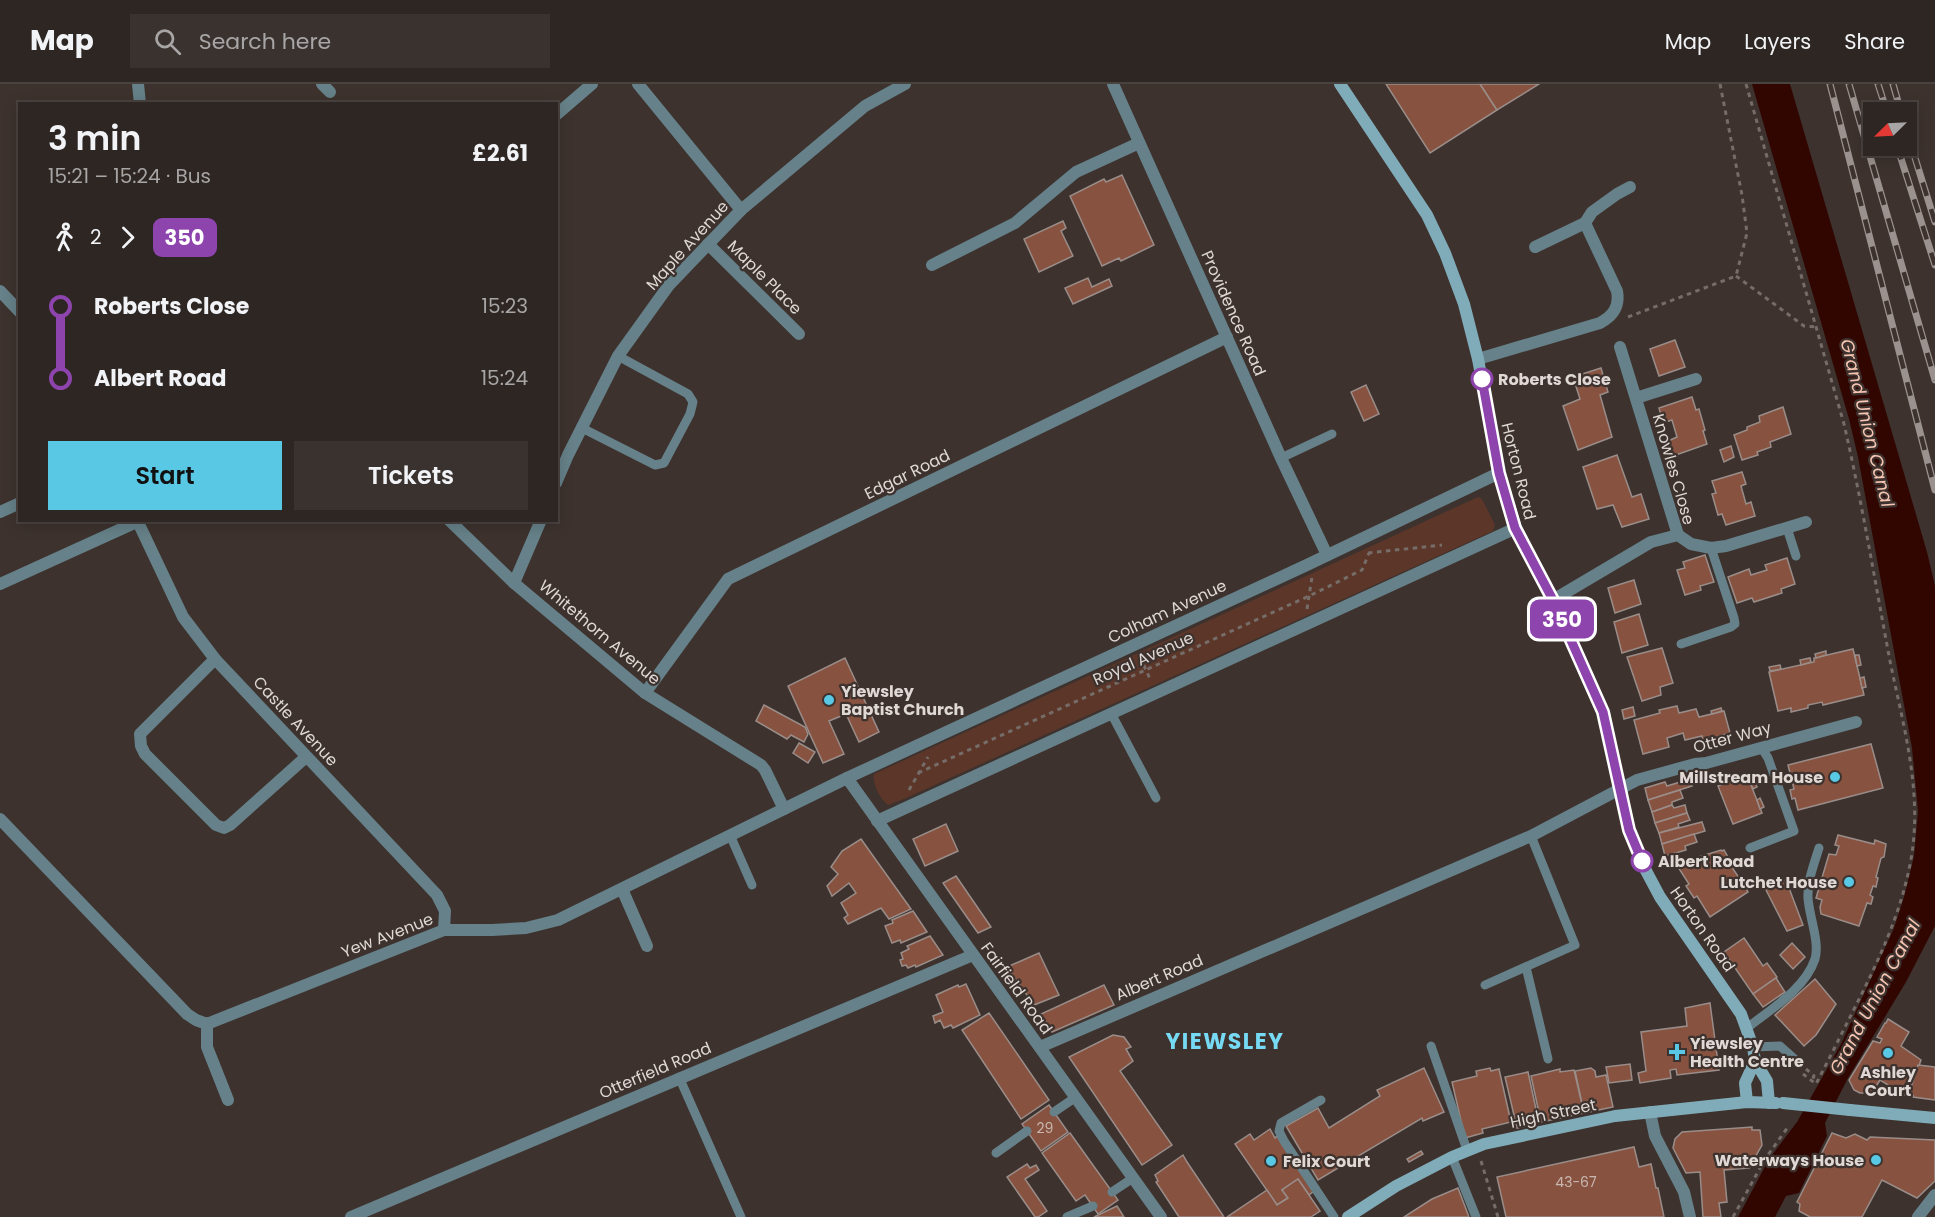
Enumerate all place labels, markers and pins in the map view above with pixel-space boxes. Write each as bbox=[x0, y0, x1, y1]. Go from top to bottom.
marker: Roberts Close bbox=[1471, 368, 1493, 390]
place label: Roberts Close bbox=[1498, 368, 1611, 391]
place label: Yiewsley Baptist Church bbox=[841, 680, 964, 721]
marker: Yiewsley Baptist Church bbox=[822, 693, 836, 707]
place label: Millstream House bbox=[1679, 766, 1823, 789]
marker: Millstream House bbox=[1828, 770, 1842, 784]
marker: Albert Road bbox=[1631, 850, 1653, 872]
place label: Albert Road bbox=[1658, 850, 1754, 873]
place label: Lutchet House bbox=[1720, 871, 1837, 894]
marker: Lutchet House bbox=[1842, 875, 1856, 889]
place label: Yiewsley Health Centre bbox=[1690, 1032, 1804, 1073]
marker: Yiewsley Health Centre bbox=[1668, 1043, 1686, 1061]
marker: Ashley Court bbox=[1881, 1046, 1895, 1060]
place label: Ashley Court bbox=[1860, 1061, 1917, 1102]
place label: Waterways House bbox=[1714, 1149, 1864, 1172]
place label: Felix Court bbox=[1283, 1150, 1370, 1173]
marker: Waterways House bbox=[1869, 1153, 1883, 1167]
marker: Felix Court bbox=[1264, 1154, 1278, 1168]

